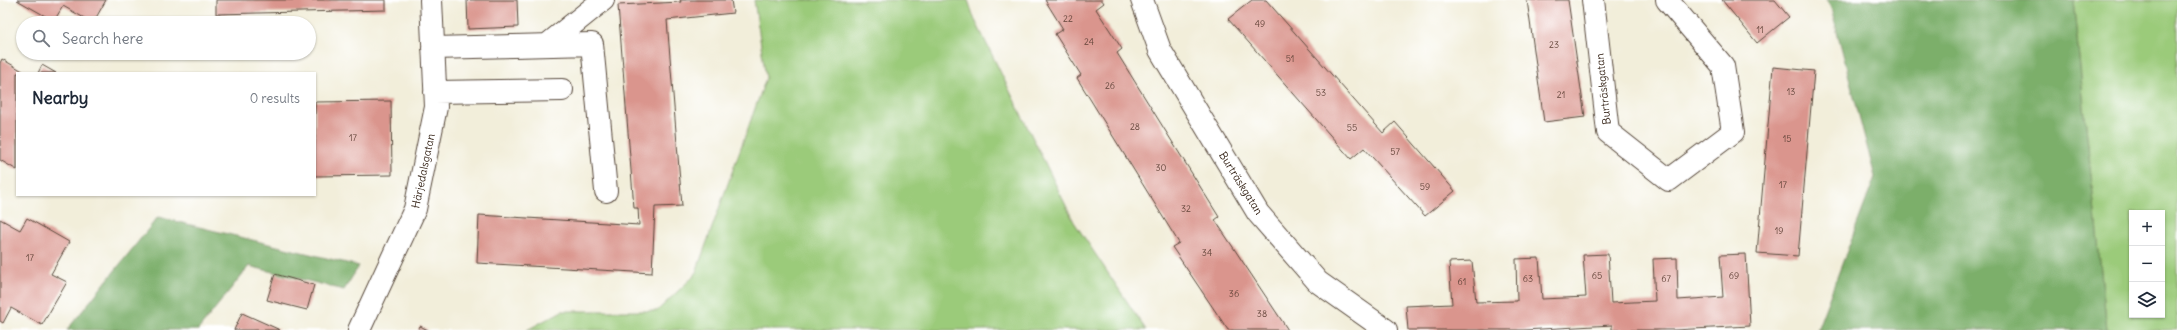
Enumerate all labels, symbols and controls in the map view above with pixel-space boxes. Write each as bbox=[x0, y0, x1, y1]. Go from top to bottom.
house number: 22 bbox=[1063, 13, 1073, 24]
search box bbox=[16, 16, 316, 60]
house number: 49 bbox=[1255, 18, 1265, 29]
house number: 11 bbox=[1756, 24, 1764, 35]
icon: search bbox=[30, 27, 52, 49]
text: Search here bbox=[62, 29, 143, 48]
house number: 24 bbox=[1084, 36, 1094, 47]
house number: 23 bbox=[1549, 39, 1559, 50]
house number: 51 bbox=[1286, 53, 1294, 64]
street label: Burträskgatan bbox=[1592, 53, 1614, 125]
house number: 26 bbox=[1105, 80, 1115, 91]
house number: 13 bbox=[1787, 86, 1795, 97]
text: Nearby bbox=[32, 87, 88, 109]
house number: 53 bbox=[1316, 87, 1326, 98]
house number: 21 bbox=[1557, 89, 1565, 100]
text: 0 results bbox=[250, 90, 300, 107]
house number: 28 bbox=[1130, 121, 1140, 132]
house number: 55 bbox=[1347, 122, 1357, 133]
house number: 17 bbox=[349, 132, 358, 143]
street label: Härjedalsgatan bbox=[408, 132, 438, 210]
house number: 15 bbox=[1783, 133, 1791, 144]
house number: 57 bbox=[1390, 146, 1400, 157]
street label: Burträskgatan bbox=[1216, 149, 1266, 217]
house number: 30 bbox=[1155, 162, 1167, 173]
house number: 17 bbox=[1779, 179, 1788, 190]
house number: 59 bbox=[1420, 181, 1430, 192]
house number: 32 bbox=[1181, 203, 1191, 214]
map controls bbox=[2129, 210, 2165, 318]
button: + bbox=[2129, 210, 2165, 246]
house number: 19 bbox=[1775, 225, 1783, 236]
button: − bbox=[2129, 246, 2165, 282]
house number: 34 bbox=[1202, 247, 1212, 258]
house number: 17 bbox=[26, 252, 35, 263]
house number: 65 bbox=[1592, 270, 1602, 281]
house number: 69 bbox=[1729, 270, 1739, 281]
house number: 63 bbox=[1523, 273, 1533, 284]
house number: 67 bbox=[1661, 273, 1671, 284]
house number: 61 bbox=[1458, 276, 1466, 287]
button: layers bbox=[2129, 282, 2165, 318]
house number: 36 bbox=[1229, 288, 1239, 299]
house number: 38 bbox=[1257, 308, 1267, 319]

